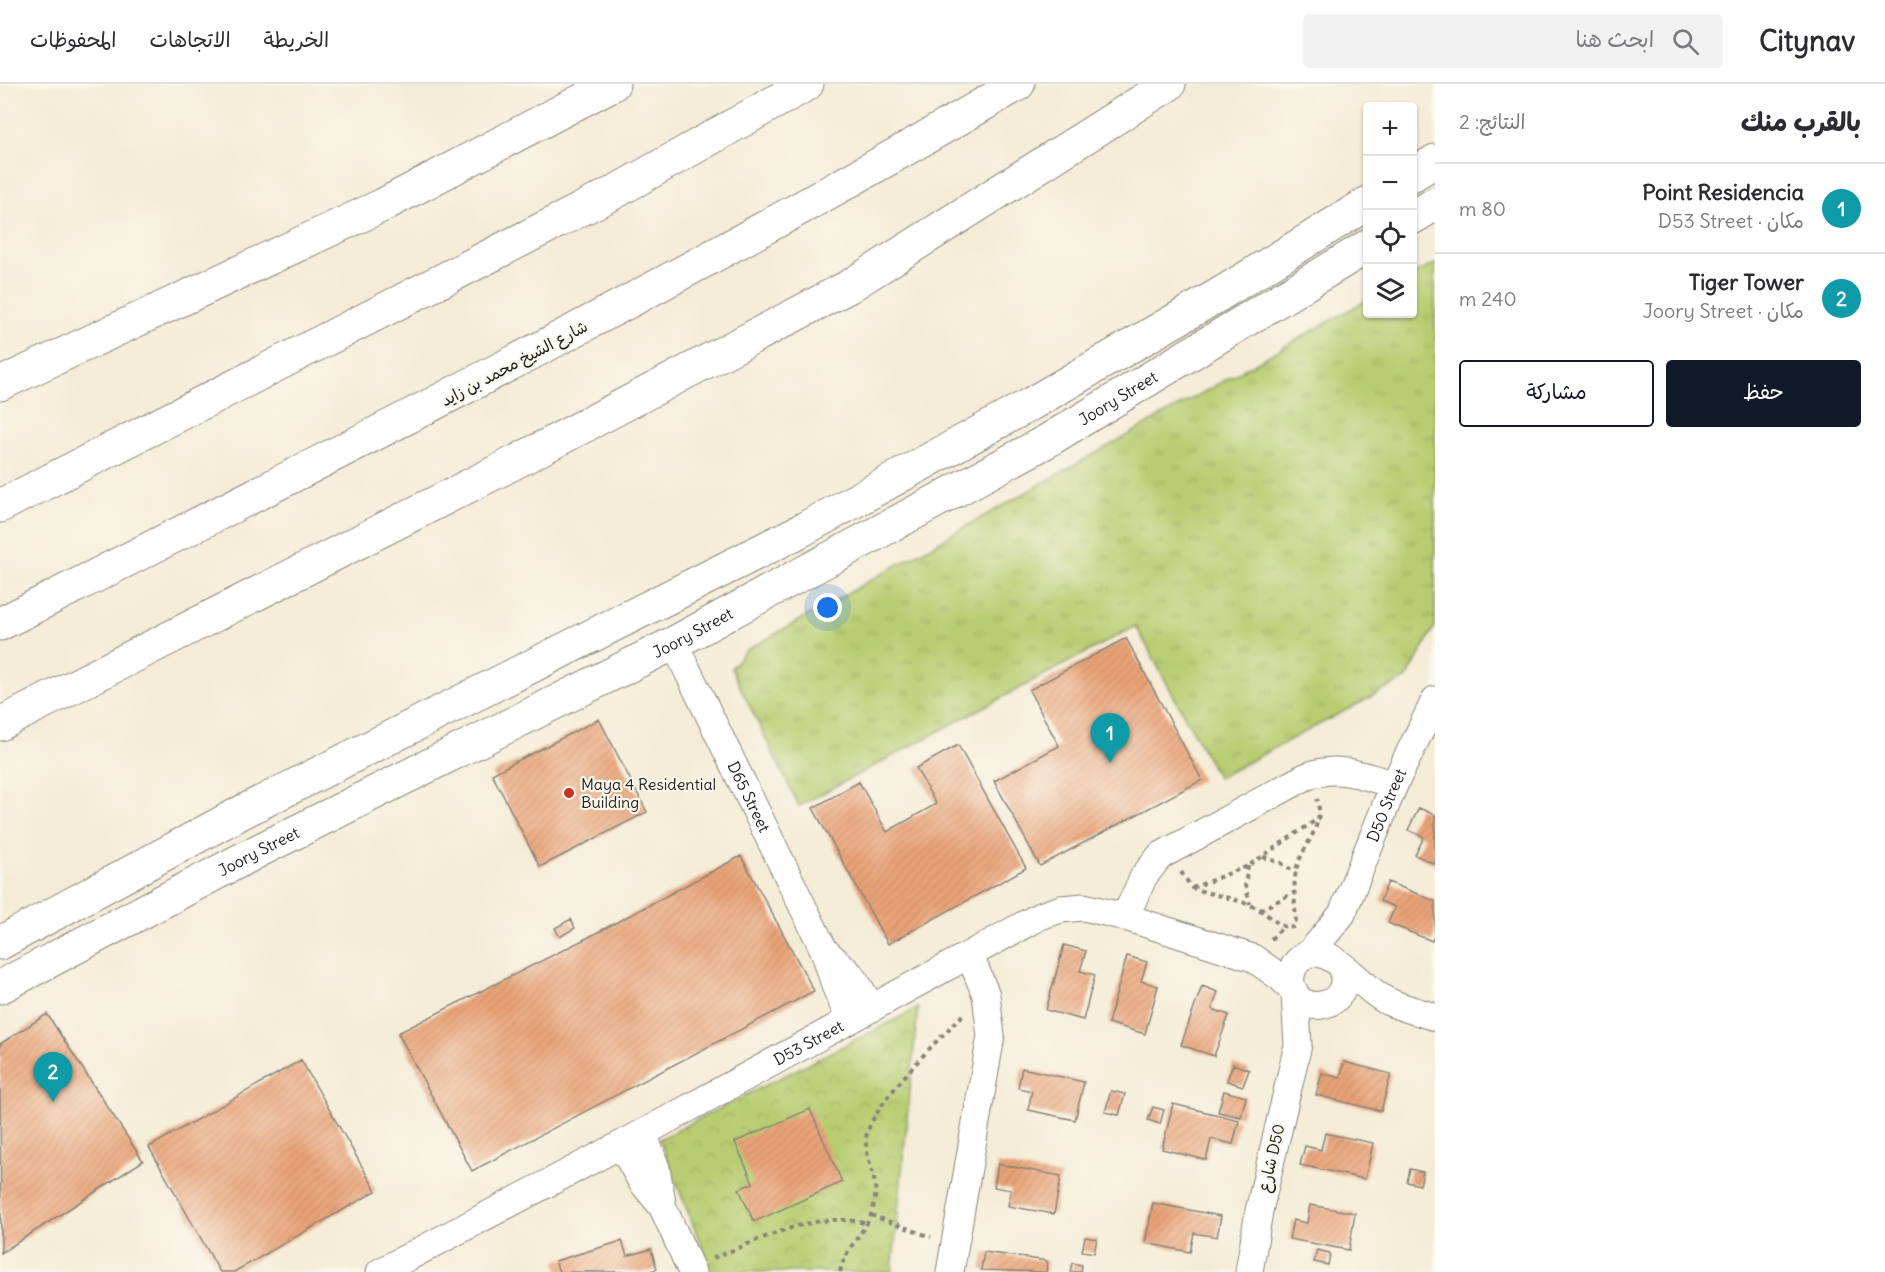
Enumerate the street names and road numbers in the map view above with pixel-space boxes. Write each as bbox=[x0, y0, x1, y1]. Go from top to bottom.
street label: شارع الشيخ محمد بن زايد bbox=[437, 316, 592, 412]
street label: Joory Street bbox=[1075, 366, 1161, 429]
street label: Joory Street bbox=[649, 603, 737, 662]
street label: D65 Street bbox=[723, 758, 775, 836]
street label: D50 Street bbox=[1362, 765, 1411, 845]
street label: Joory Street bbox=[215, 822, 303, 880]
street label: D53 Street bbox=[770, 1015, 847, 1070]
street label: شارع D50 bbox=[1253, 1122, 1291, 1195]

